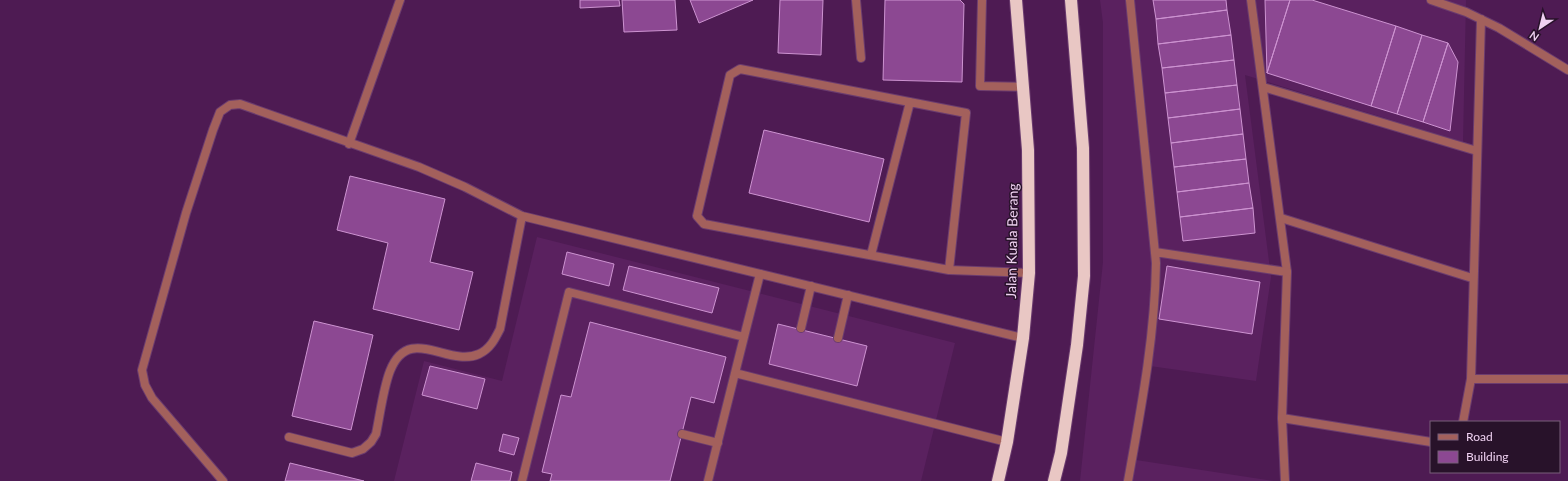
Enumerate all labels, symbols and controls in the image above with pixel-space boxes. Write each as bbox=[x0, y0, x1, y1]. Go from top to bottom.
north arrow bbox=[1520, 8, 1560, 48]
text: N bbox=[1527, 29, 1541, 44]
street label: Jalan Kuala Berang bbox=[1002, 183, 1021, 299]
legend bbox=[1430, 421, 1560, 473]
text: Road bbox=[1466, 429, 1493, 444]
text: Building bbox=[1466, 449, 1509, 464]

